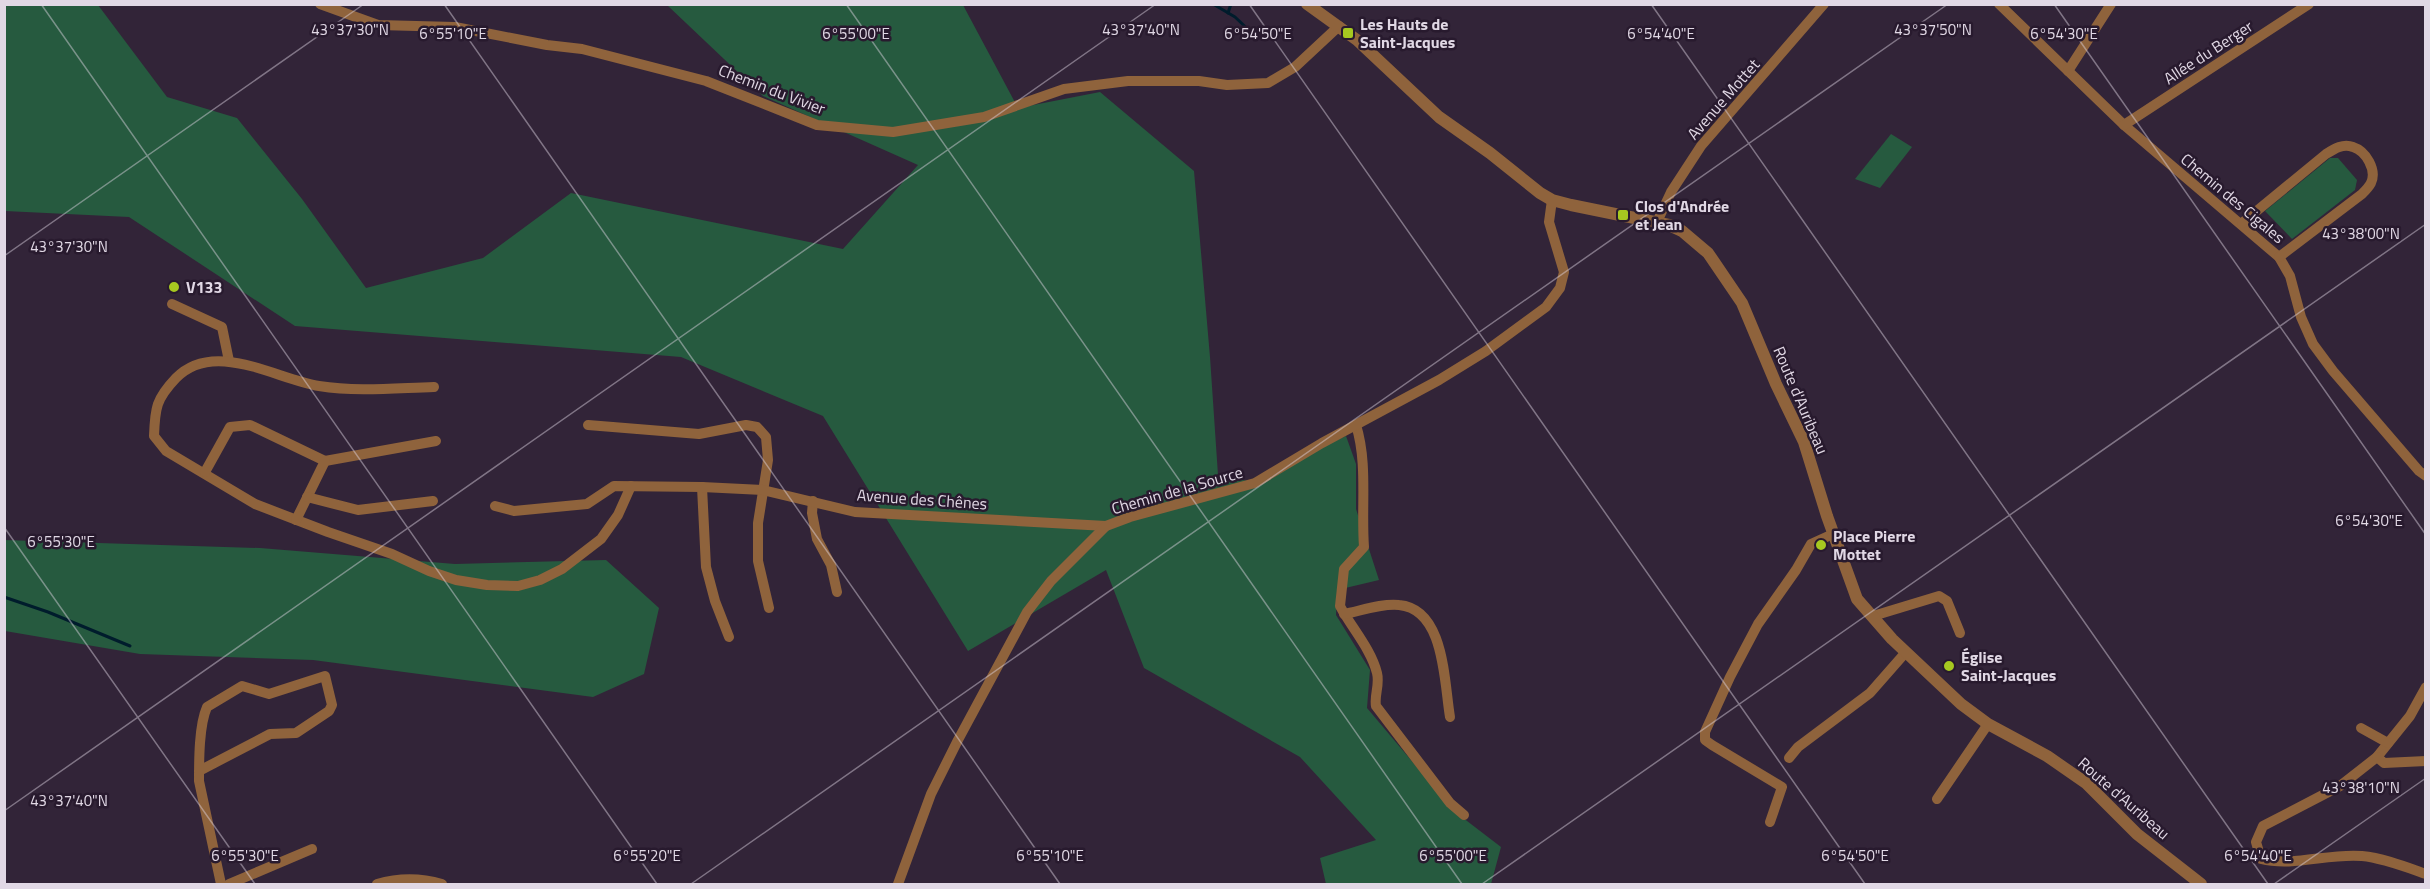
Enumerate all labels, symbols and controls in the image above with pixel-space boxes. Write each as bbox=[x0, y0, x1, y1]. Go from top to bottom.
place label: Les Hauts de Saint-Jacques bbox=[1360, 12, 1455, 54]
street label: Allée du Berger bbox=[2159, 14, 2258, 90]
text: 43°37'30"N bbox=[311, 18, 389, 41]
text: 43°37'40"N bbox=[1102, 18, 1180, 41]
text: 43°37'50"N bbox=[1894, 18, 1972, 41]
text: 6°55'10"E bbox=[419, 22, 487, 45]
text: 6°55'00"E bbox=[822, 22, 890, 45]
text: 6°54'50"E bbox=[1224, 22, 1292, 45]
text: 6°54'40"E bbox=[1627, 22, 1695, 45]
text: 6°54'30"E bbox=[2030, 22, 2098, 45]
marker: Les Hauts de Saint-Jacques bbox=[1341, 26, 1355, 40]
street label: Avenue Mottet bbox=[1681, 53, 1765, 145]
street label: Chemin du Vivier bbox=[715, 58, 829, 121]
street label: Chemin des Cigales bbox=[2176, 147, 2290, 249]
place label: Clos d'Andrée et Jean bbox=[1635, 194, 1729, 236]
marker: Clos d'Andrée et Jean bbox=[1616, 208, 1630, 222]
text: 43°38'00"N bbox=[2322, 222, 2400, 245]
text: 43°37'30"N bbox=[30, 235, 108, 258]
place label: V133 bbox=[186, 275, 223, 299]
marker: V133 bbox=[167, 280, 181, 294]
street label: Route d'Auribeau bbox=[1767, 342, 1835, 458]
street label: Chemin de la Source bbox=[1109, 460, 1245, 520]
street label: Avenue des Chênes bbox=[856, 482, 988, 516]
text: 6°54'30"E bbox=[2335, 509, 2403, 532]
place label: Place Pierre Mottet bbox=[1833, 524, 1915, 566]
text: 6°55'30"E bbox=[27, 530, 95, 553]
marker: Place Pierre Mottet bbox=[1814, 538, 1828, 552]
place label: Église Saint-Jacques bbox=[1961, 645, 2056, 687]
marker: Église Saint-Jacques bbox=[1942, 659, 1956, 673]
street label: Route d'Auribeau bbox=[2073, 751, 2175, 845]
text: 43°38'10"N bbox=[2322, 776, 2400, 799]
text: 43°37'40"N bbox=[30, 789, 108, 812]
text: 6°55'30"E bbox=[211, 844, 279, 867]
text: 6°55'20"E bbox=[613, 844, 681, 867]
text: 6°55'10"E bbox=[1016, 844, 1084, 867]
text: 6°55'00"E bbox=[1419, 844, 1487, 867]
text: 6°54'50"E bbox=[1821, 844, 1889, 867]
text: 6°54'40"E bbox=[2224, 844, 2292, 867]

